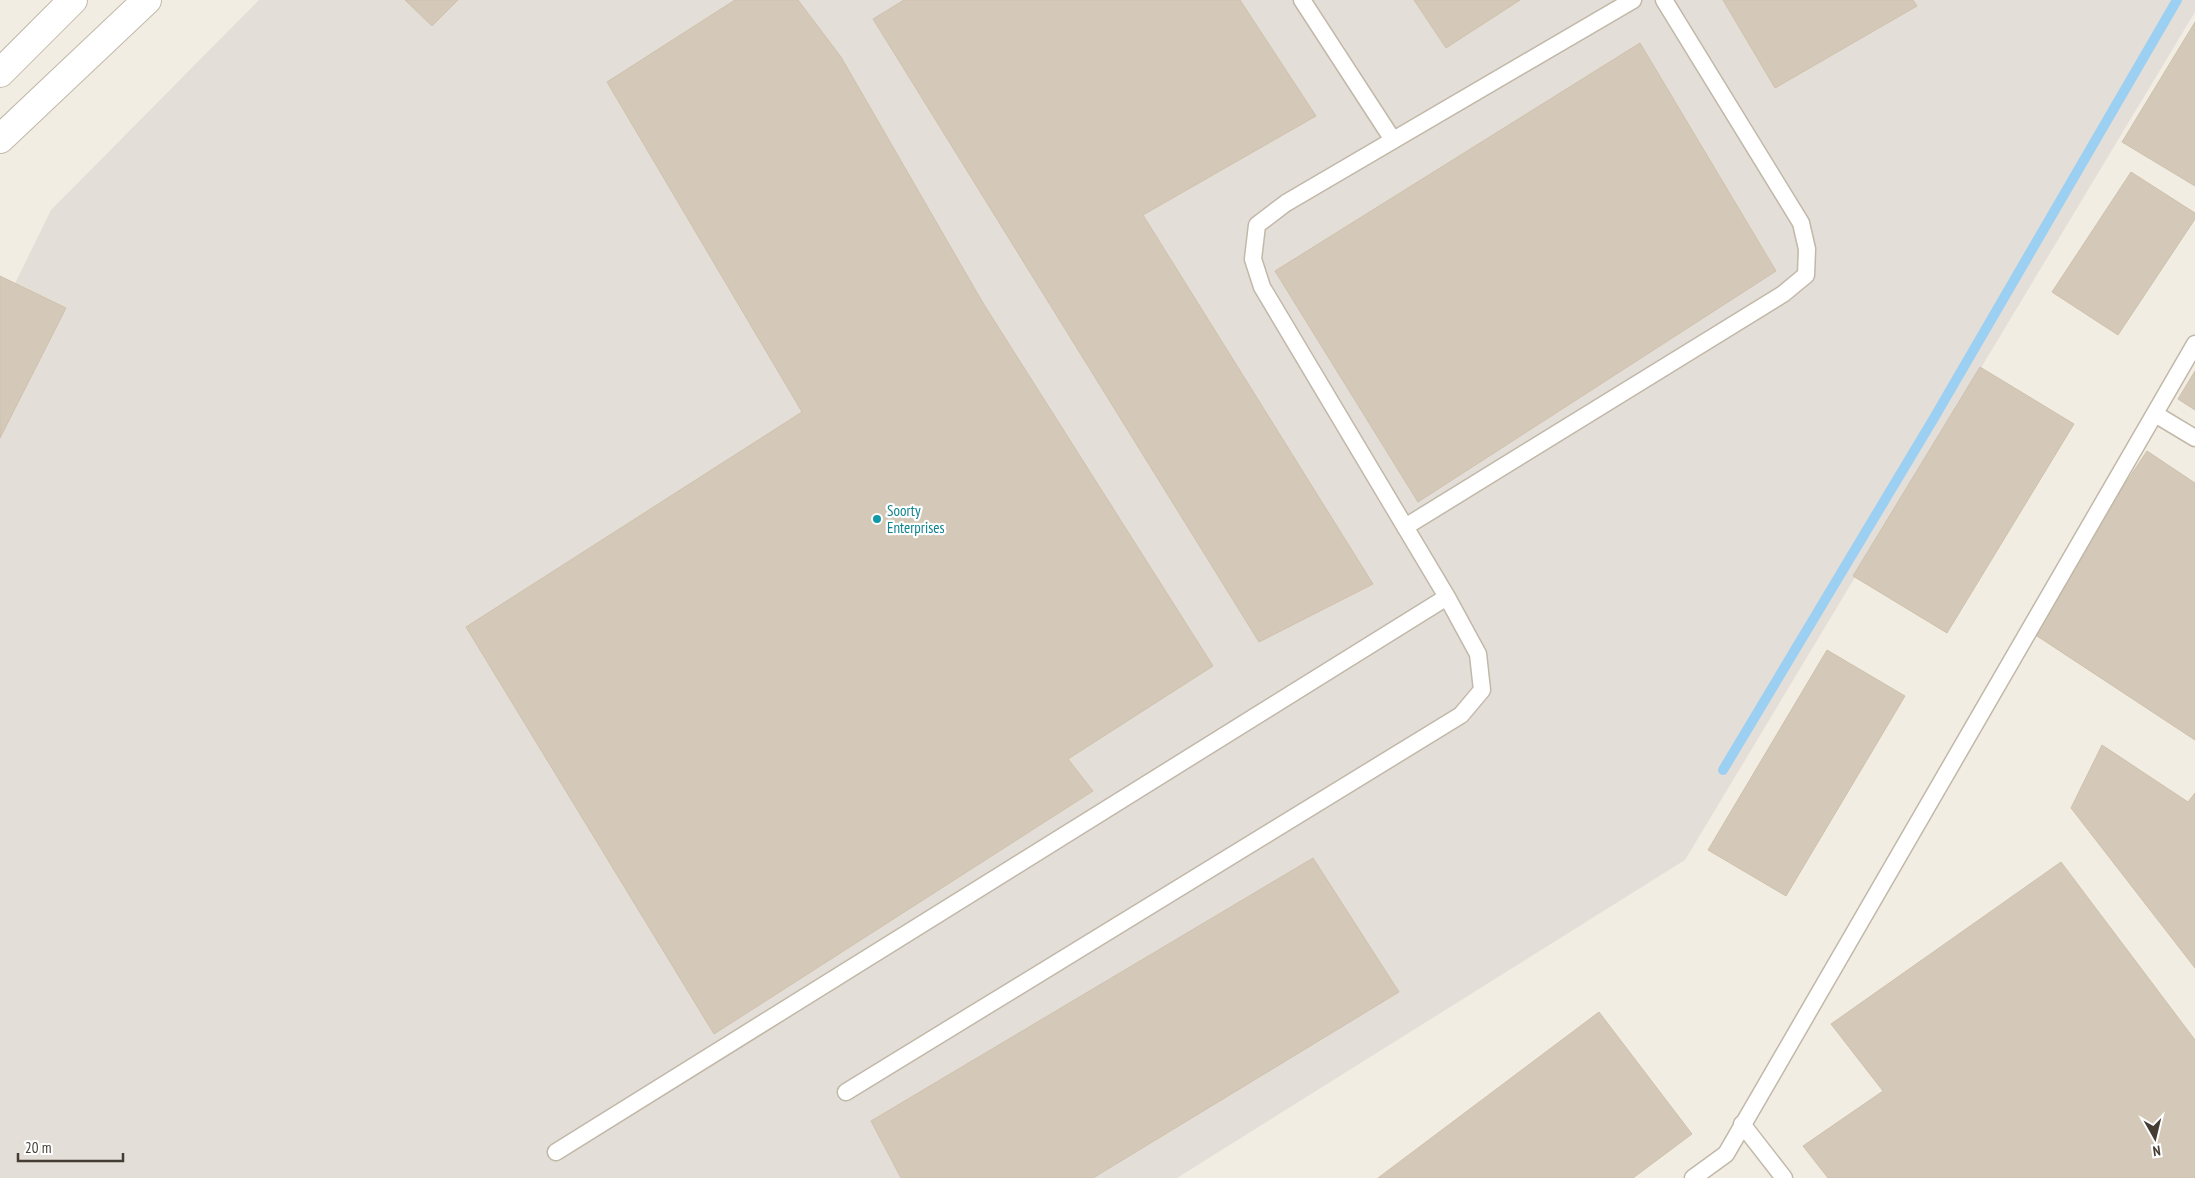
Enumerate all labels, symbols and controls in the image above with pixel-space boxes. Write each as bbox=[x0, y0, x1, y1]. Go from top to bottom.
place label: Soorty Enterprises bbox=[887, 501, 945, 537]
marker: Soorty Enterprises bbox=[871, 513, 883, 525]
north arrow bbox=[2130, 1113, 2180, 1163]
scale bar bbox=[18, 1130, 122, 1162]
text: 20 m bbox=[25, 1138, 51, 1157]
text: N bbox=[2152, 1141, 2162, 1160]

